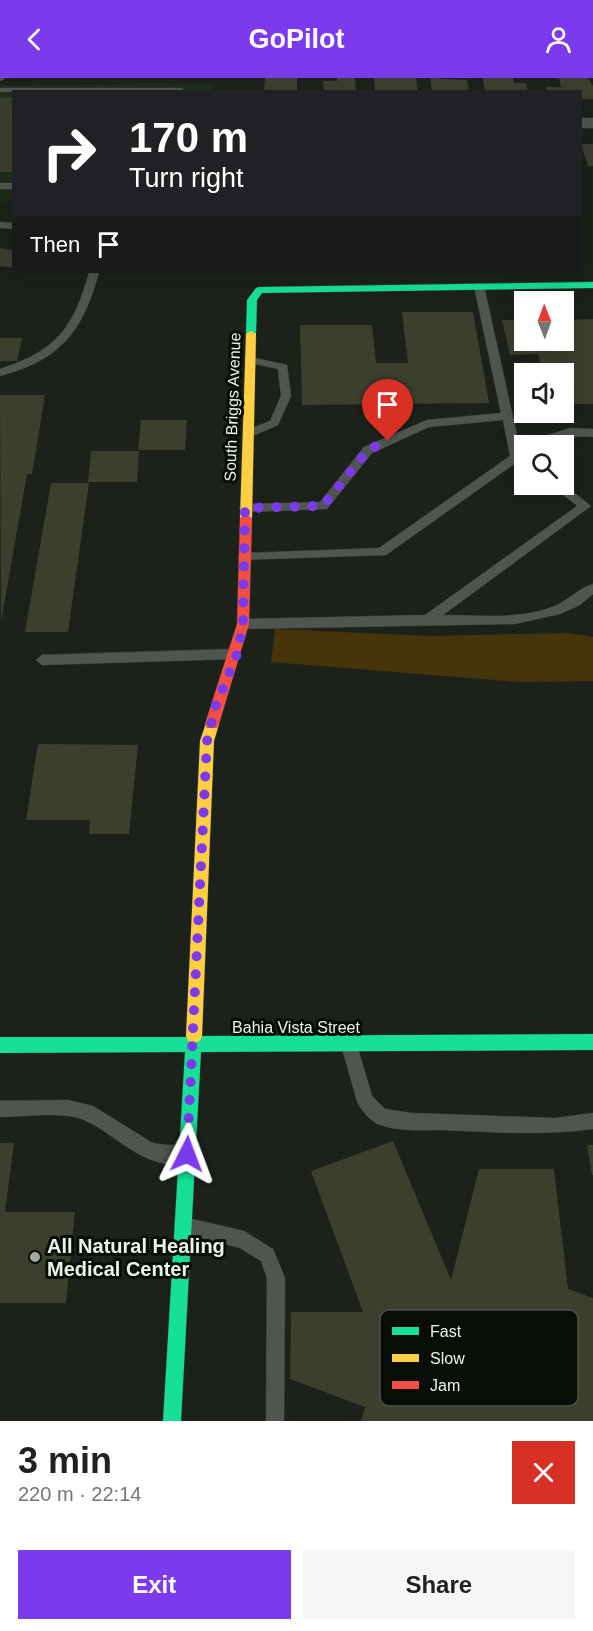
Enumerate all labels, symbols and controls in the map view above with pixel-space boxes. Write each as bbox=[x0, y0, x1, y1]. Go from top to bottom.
icon: back bbox=[18, 23, 51, 56]
icon: person bbox=[542, 23, 575, 56]
text: GoPilot bbox=[249, 24, 345, 54]
icon: right bbox=[30, 114, 108, 192]
text: 170 m bbox=[129, 114, 248, 161]
text: Turn right bbox=[129, 163, 244, 193]
icon: arrive bbox=[92, 228, 125, 261]
text: Then bbox=[30, 232, 80, 257]
north arrow bbox=[514, 291, 574, 351]
map controls bbox=[514, 291, 574, 495]
street label: South Briggs Avenue bbox=[221, 332, 244, 482]
button: sound bbox=[514, 363, 574, 423]
pin bbox=[362, 379, 413, 441]
icon: arrive bbox=[371, 388, 404, 421]
button: search bbox=[514, 435, 574, 495]
street label: Bahia Vista Street bbox=[232, 1019, 360, 1036]
position arrow bbox=[155, 1122, 219, 1186]
place label: All Natural Healing Medical Center bbox=[47, 1235, 225, 1280]
marker: All Natural Healing Medical Center bbox=[28, 1250, 42, 1264]
legend bbox=[380, 1310, 578, 1406]
text: Fast bbox=[430, 1323, 462, 1340]
text: Slow bbox=[430, 1350, 465, 1367]
text: Jam bbox=[430, 1377, 460, 1394]
text: 3 min bbox=[18, 1440, 112, 1481]
button: close bbox=[512, 1441, 575, 1504]
text: 220 m · 22:14 bbox=[18, 1483, 141, 1505]
button: Exit bbox=[18, 1550, 291, 1619]
button: Share bbox=[303, 1550, 575, 1619]

